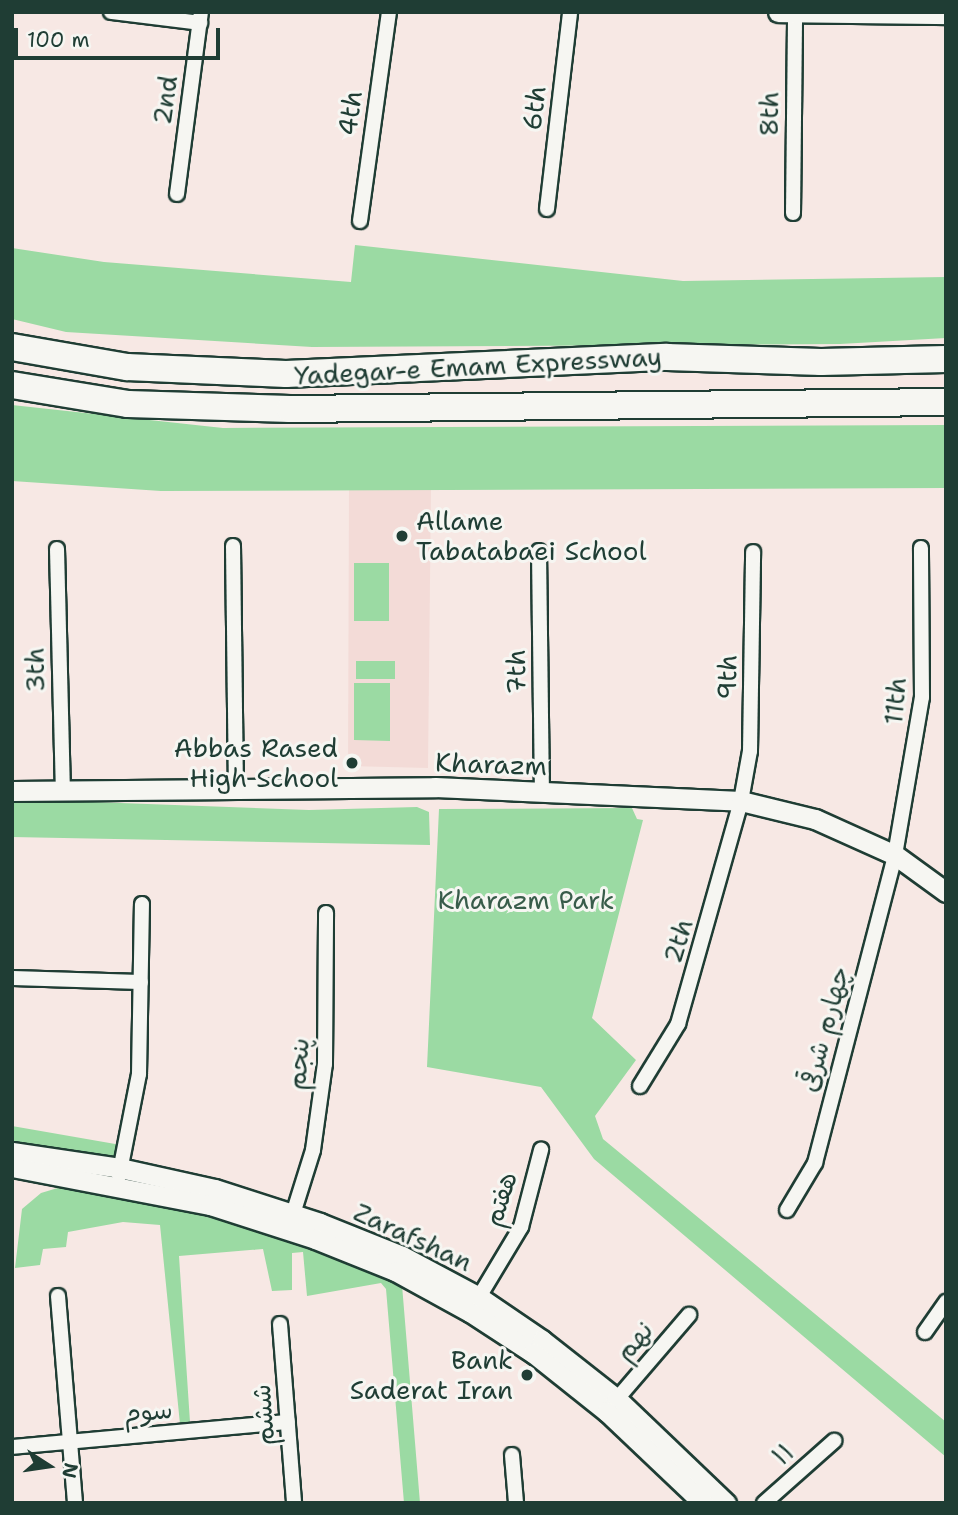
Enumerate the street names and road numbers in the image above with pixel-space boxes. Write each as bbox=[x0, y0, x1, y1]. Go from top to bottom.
street label: 2nd bbox=[146, 73, 184, 127]
street label: 6th bbox=[516, 84, 552, 132]
street label: 4th bbox=[331, 88, 369, 138]
street label: 8th bbox=[753, 91, 785, 137]
street label: Yadegar-e Emam Expressway bbox=[293, 341, 663, 391]
street label: 3th bbox=[19, 647, 51, 693]
street label: 7th bbox=[500, 649, 532, 695]
street label: 9th bbox=[711, 654, 743, 700]
street label: 11th bbox=[877, 676, 913, 726]
street label: Kharazm bbox=[434, 746, 548, 782]
street label: 2th bbox=[657, 915, 699, 967]
street label: چهارم شرقی bbox=[792, 963, 856, 1095]
street label: پنجم bbox=[281, 1037, 315, 1091]
street label: هفتم bbox=[477, 1168, 523, 1230]
street label: Zarafshan bbox=[349, 1196, 477, 1278]
street label: نهم bbox=[608, 1315, 660, 1367]
street label: ششم bbox=[245, 1383, 281, 1447]
street label: سوم bbox=[122, 1393, 174, 1429]
street label: ۱۱ bbox=[766, 1436, 800, 1472]

